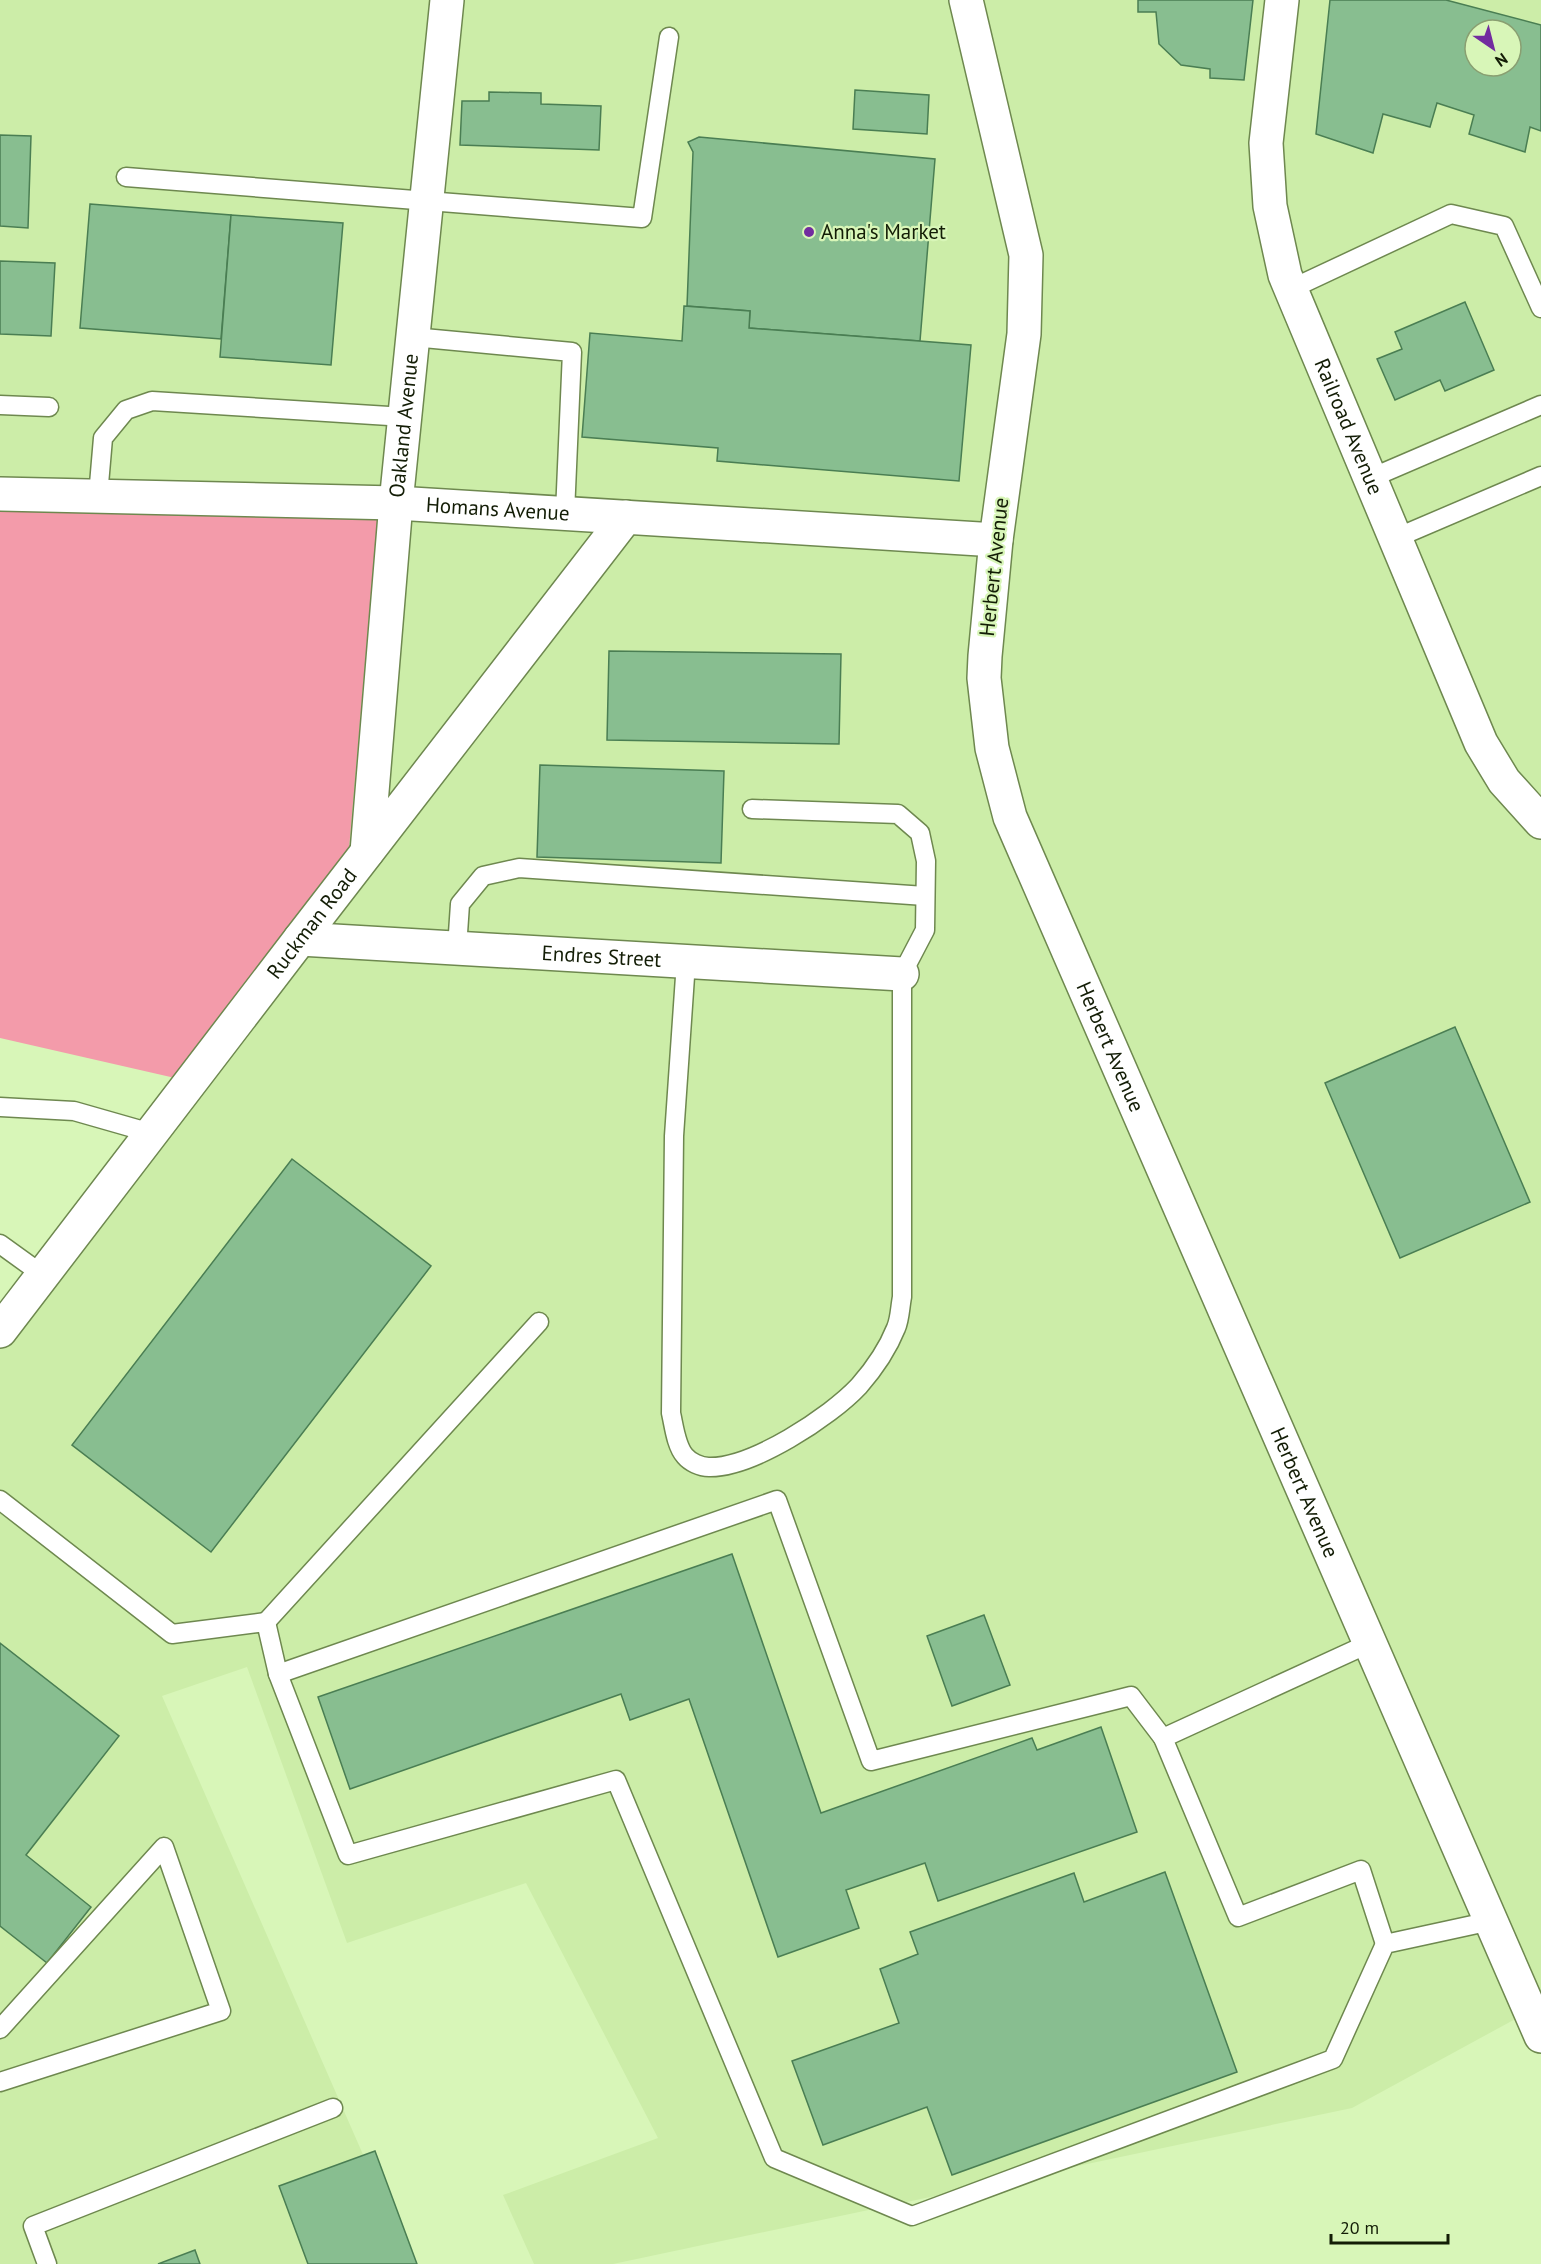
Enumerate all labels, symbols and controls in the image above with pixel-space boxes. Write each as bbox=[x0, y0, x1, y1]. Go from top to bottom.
north arrow bbox=[1463, 18, 1523, 78]
text: N bbox=[1492, 49, 1512, 71]
place label: Anna's Market bbox=[821, 218, 946, 245]
marker: Anna's Market bbox=[802, 225, 816, 239]
street label: Oakland Avenue bbox=[383, 352, 424, 499]
street label: Railroad Avenue bbox=[1308, 354, 1389, 499]
street label: Homans Avenue bbox=[425, 491, 570, 527]
street label: Herbert Avenue bbox=[973, 496, 1014, 638]
street label: Ruckman Road bbox=[260, 863, 363, 984]
street label: Endres Street bbox=[541, 939, 662, 973]
street label: Herbert Avenue bbox=[1070, 977, 1151, 1116]
street label: Herbert Avenue bbox=[1264, 1423, 1345, 1562]
scale bar bbox=[1331, 2207, 1448, 2245]
text: 20 m bbox=[1340, 2216, 1379, 2239]

